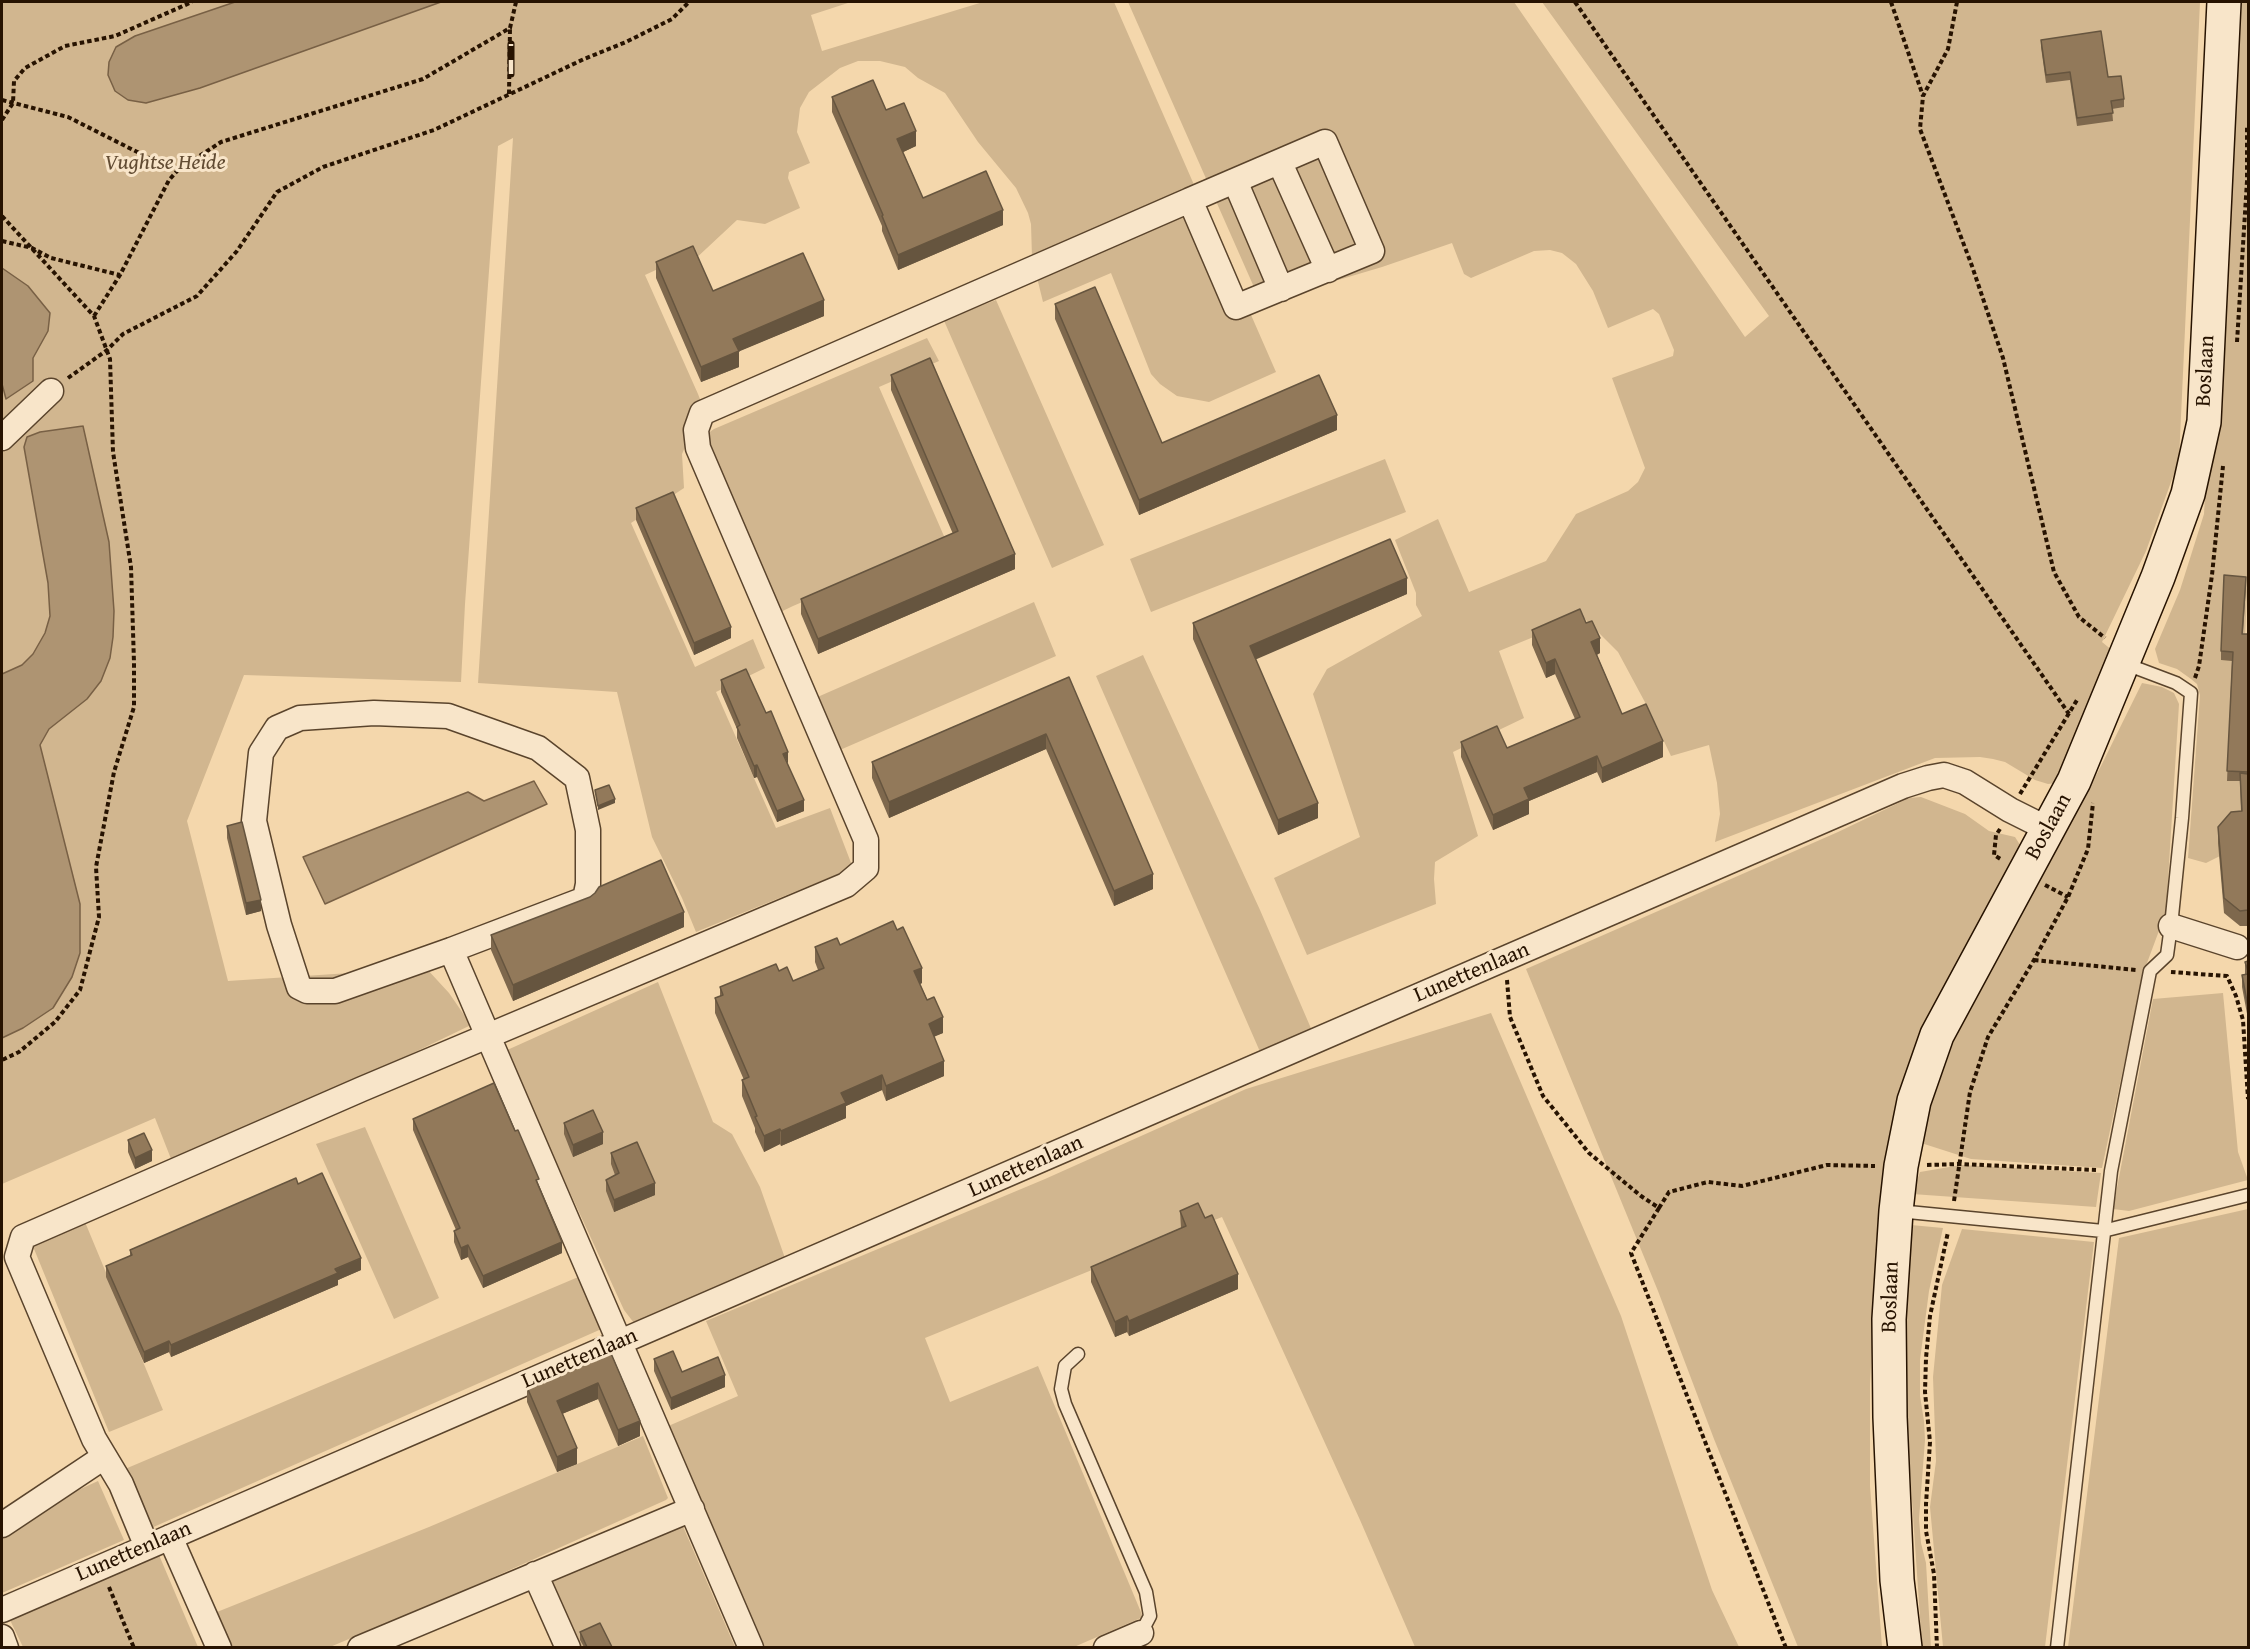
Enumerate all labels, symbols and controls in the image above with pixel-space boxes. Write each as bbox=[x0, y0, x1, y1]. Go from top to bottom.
park label: Vughtse Heide bbox=[104, 150, 226, 176]
street label: Boslaan bbox=[2191, 334, 2221, 408]
street label: Boslaan bbox=[2020, 789, 2078, 865]
street label: Lunettenlaan bbox=[1410, 937, 1534, 1009]
street label: Lunettenlaan bbox=[965, 1130, 1087, 1204]
street label: Boslaan bbox=[1877, 1261, 1905, 1333]
street label: Lunettenlaan bbox=[518, 1323, 642, 1395]
street label: Lunettenlaan bbox=[72, 1516, 196, 1588]

